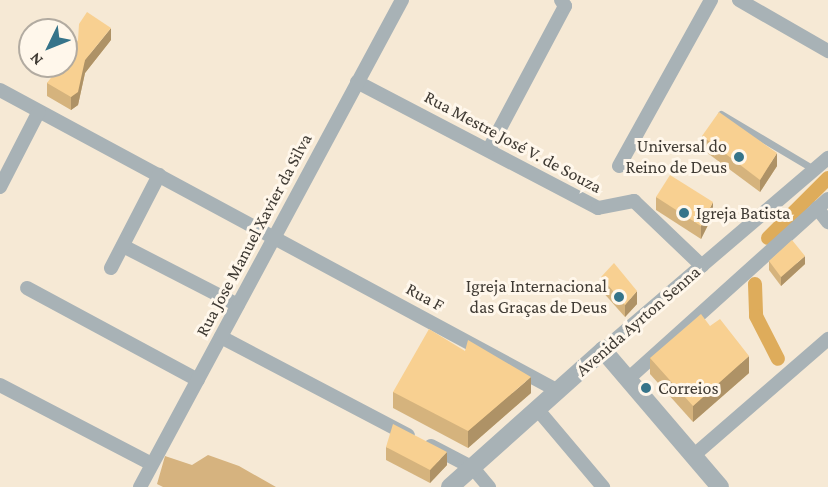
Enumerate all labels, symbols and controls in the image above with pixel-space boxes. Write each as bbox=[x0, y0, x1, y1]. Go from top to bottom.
north arrow bbox=[18, 18, 78, 78]
text: N bbox=[26, 49, 46, 69]
street label: Rua Mestre José V. de Souza bbox=[421, 86, 605, 198]
street label: Rua Jose Manuel Xavier da Silva bbox=[191, 130, 317, 340]
place label: Universal do Reino de Deus bbox=[625, 136, 727, 178]
marker: Universal do Reino de Deus bbox=[732, 150, 746, 164]
place label: Igreja Batista bbox=[696, 202, 790, 224]
marker: Igreja Batista bbox=[677, 206, 691, 220]
street label: Avenida Ayrton Senna bbox=[571, 261, 705, 381]
place label: Igreja Internacional das Graças de Deus bbox=[466, 276, 607, 318]
street label: Rua F bbox=[402, 278, 448, 316]
marker: Igreja Internacional das Graças de Deus bbox=[612, 290, 626, 304]
place label: Correios bbox=[658, 377, 718, 399]
marker: Correios bbox=[639, 381, 653, 395]

